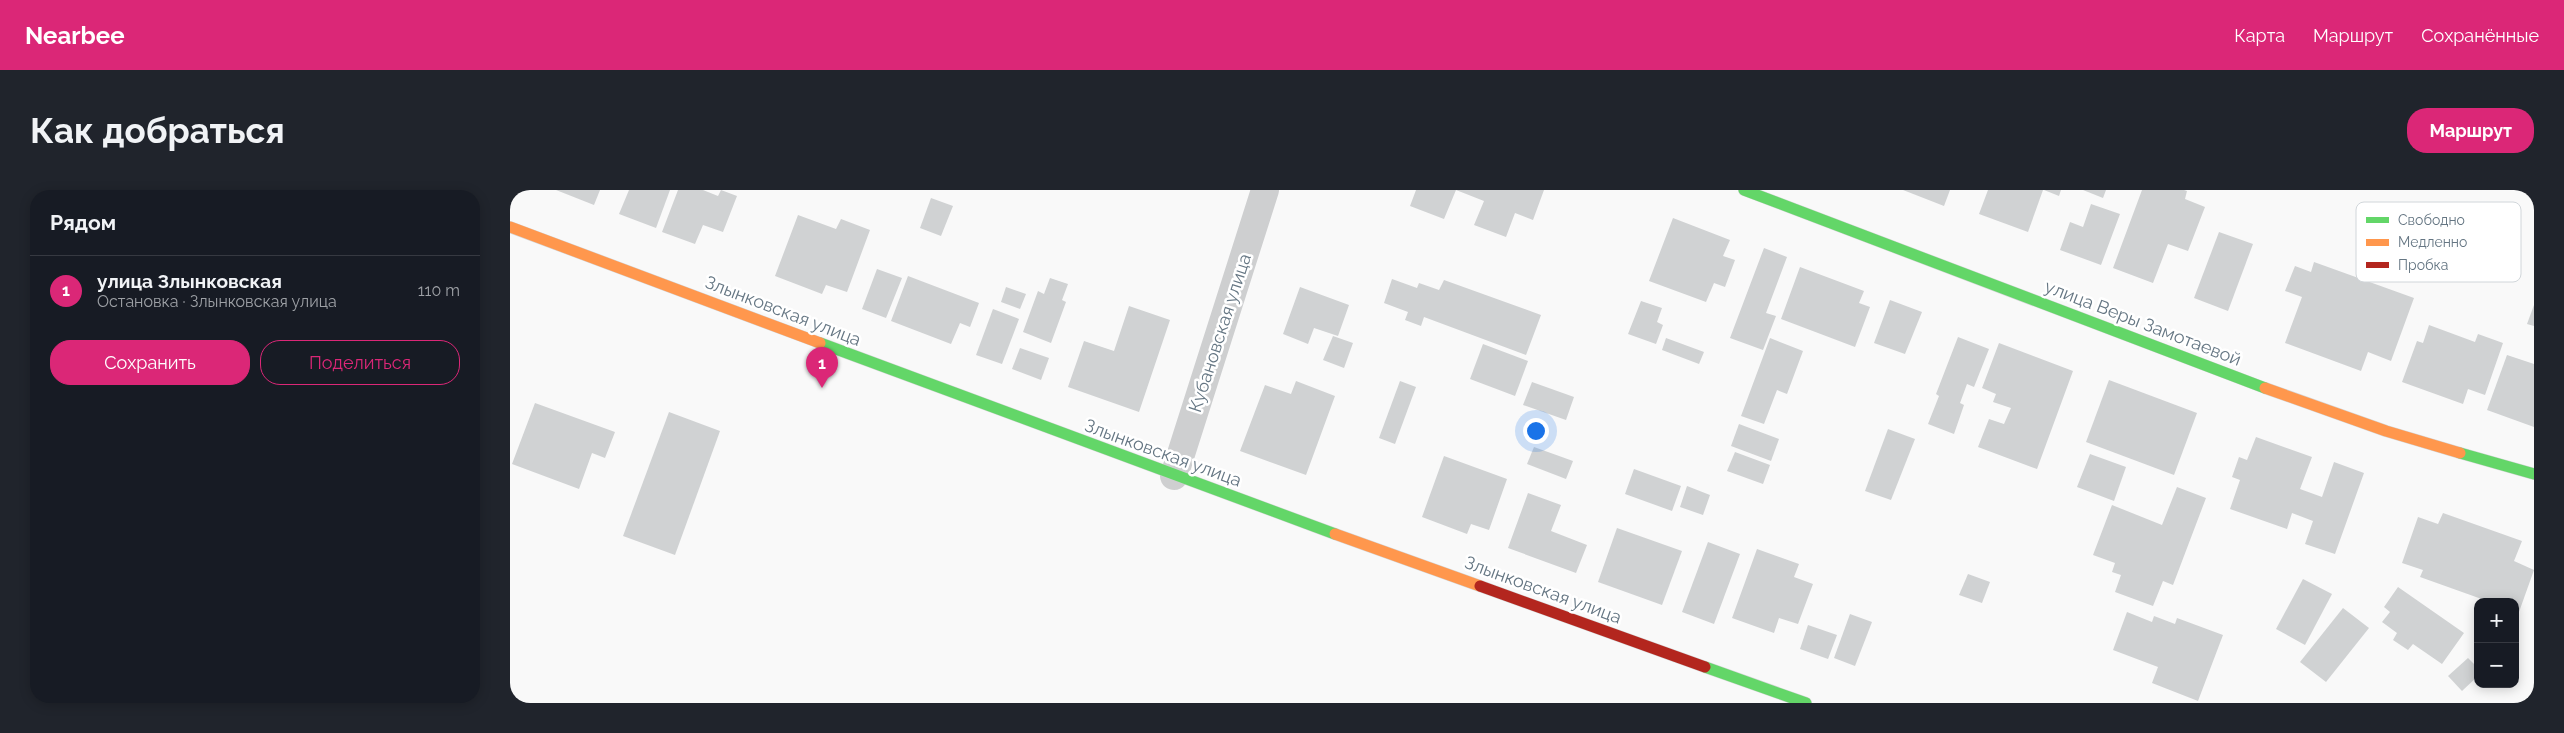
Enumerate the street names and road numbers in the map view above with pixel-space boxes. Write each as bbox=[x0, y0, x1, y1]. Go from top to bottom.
street label: Кубановская улица bbox=[1184, 251, 1255, 415]
street label: Злынковская улица bbox=[702, 271, 864, 350]
street label: улица Веры Замотаевой bbox=[2042, 275, 2244, 370]
street label: Злынковская улица bbox=[1082, 414, 1244, 491]
street label: Злынковская улица bbox=[1462, 551, 1624, 628]

